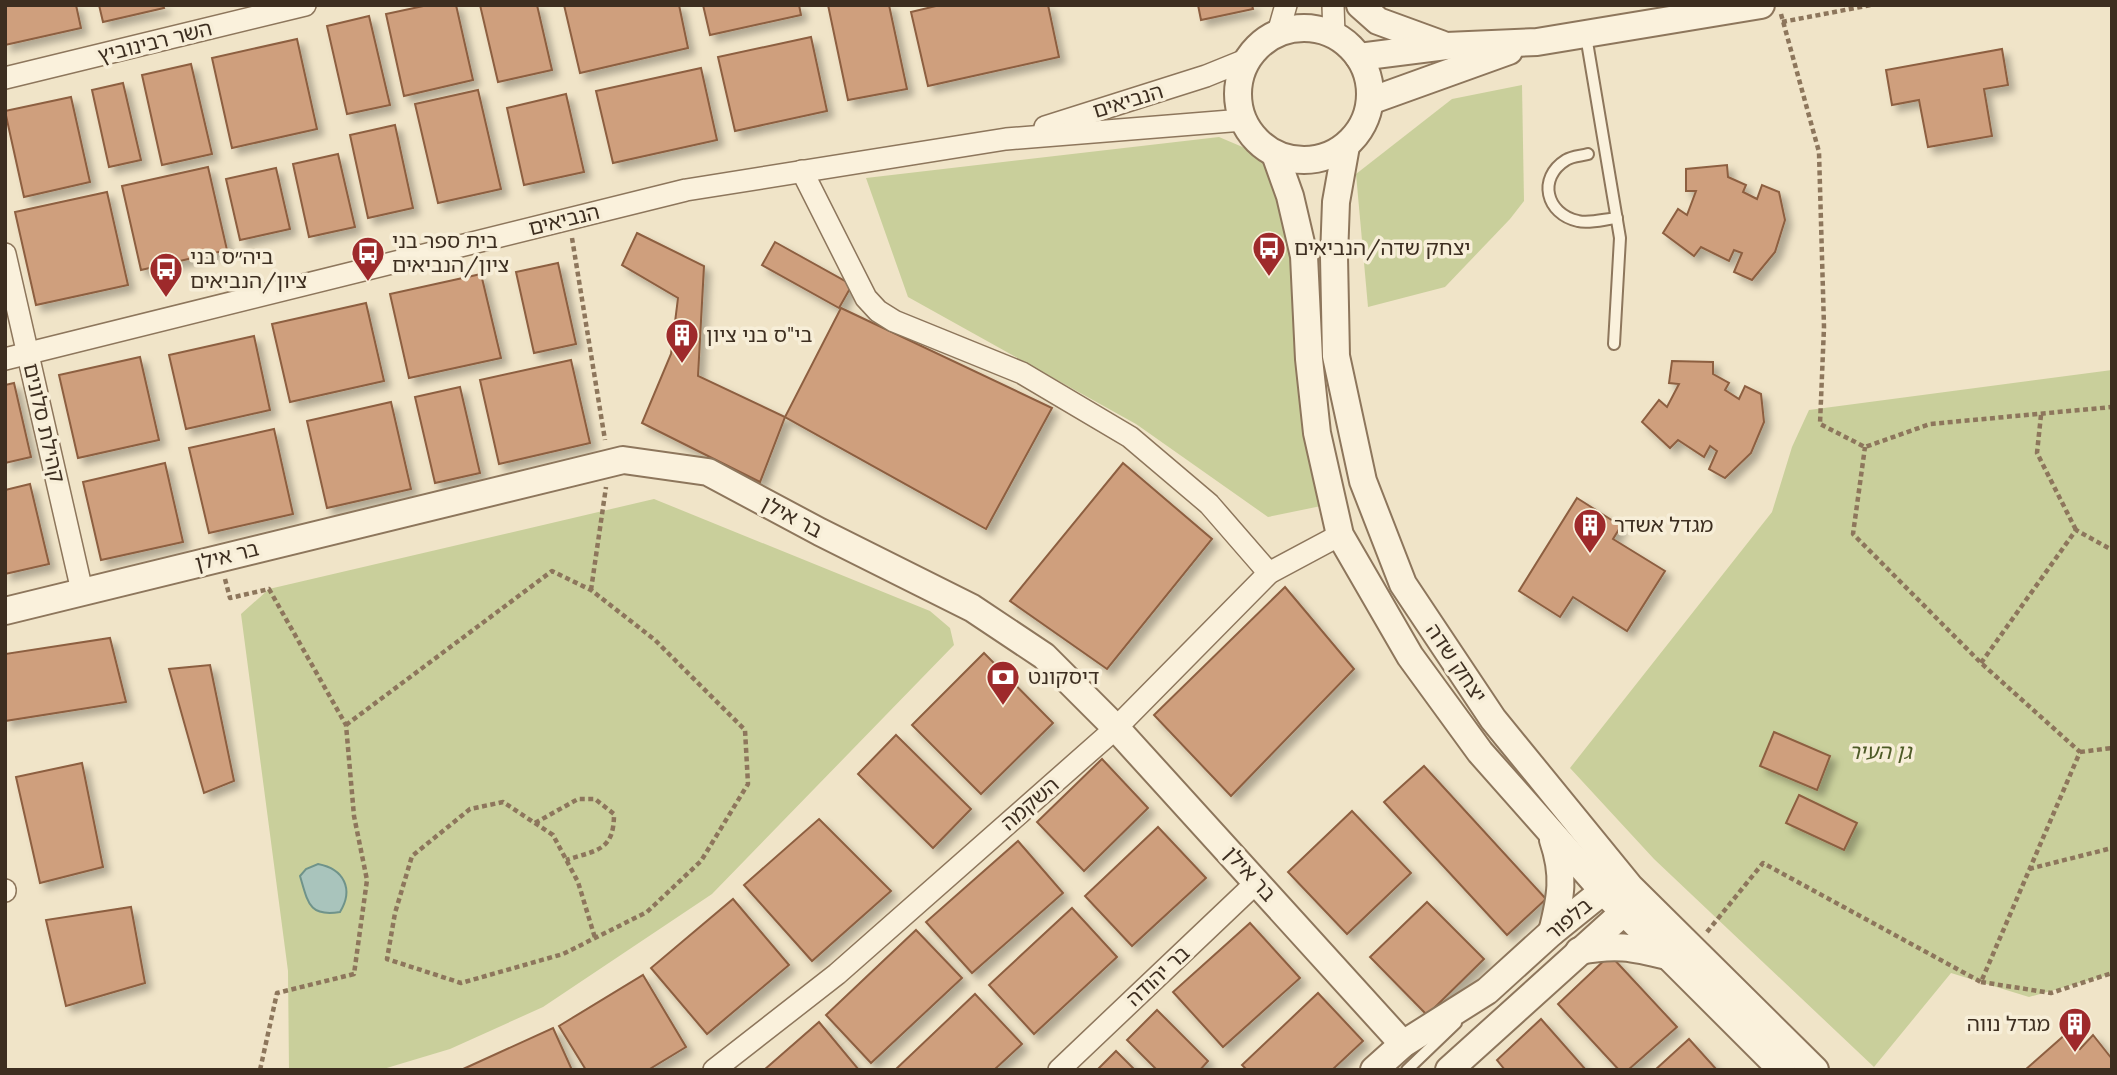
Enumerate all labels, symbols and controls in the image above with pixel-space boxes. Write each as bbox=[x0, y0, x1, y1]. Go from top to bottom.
street label: השר רבינוביץ bbox=[95, 14, 215, 69]
street label: הנביאים bbox=[1089, 77, 1166, 124]
street label: הנביאים bbox=[526, 198, 602, 241]
place label: בית ספר בני ציון/הנביאים bbox=[392, 227, 509, 278]
bus stop icon: יצחק שדה/הנביאים bbox=[1250, 229, 1288, 278]
bus stop icon: בית ספר בני ציון/הנביאים bbox=[349, 234, 387, 283]
place label: יצחק שדה/הנביאים bbox=[1294, 234, 1471, 261]
place label: ביה״ס בני ציון/הנביאים bbox=[190, 243, 307, 294]
bus stop icon: ביה״ס בני ציון/הנביאים bbox=[147, 250, 185, 299]
building icon: בי"ס בני ציון bbox=[663, 316, 701, 365]
place label: בי"ס בני ציון bbox=[706, 321, 813, 348]
street label: קהילת סלונים bbox=[18, 361, 71, 485]
street label: בר אילן bbox=[757, 489, 827, 544]
building icon: מגדל אשדר bbox=[1571, 506, 1609, 555]
place label: מגדל אשדר bbox=[1614, 511, 1714, 538]
street label: בר אילן bbox=[192, 535, 262, 576]
street label: יצחק שדה bbox=[1420, 618, 1493, 708]
bank icon: דיסקונט bbox=[984, 658, 1022, 707]
place label: דיסקונט bbox=[1028, 663, 1099, 690]
park label: גן העיר bbox=[1849, 738, 1913, 765]
street label: השקמה bbox=[995, 771, 1064, 836]
street label: בר אילן bbox=[1219, 841, 1282, 907]
street label: בלפור bbox=[1540, 891, 1597, 946]
street label: בר יהודה bbox=[1120, 939, 1195, 1012]
building icon: מגדל נווה bbox=[2056, 1005, 2094, 1054]
place label: מגדל נווה bbox=[1967, 1010, 2050, 1037]

